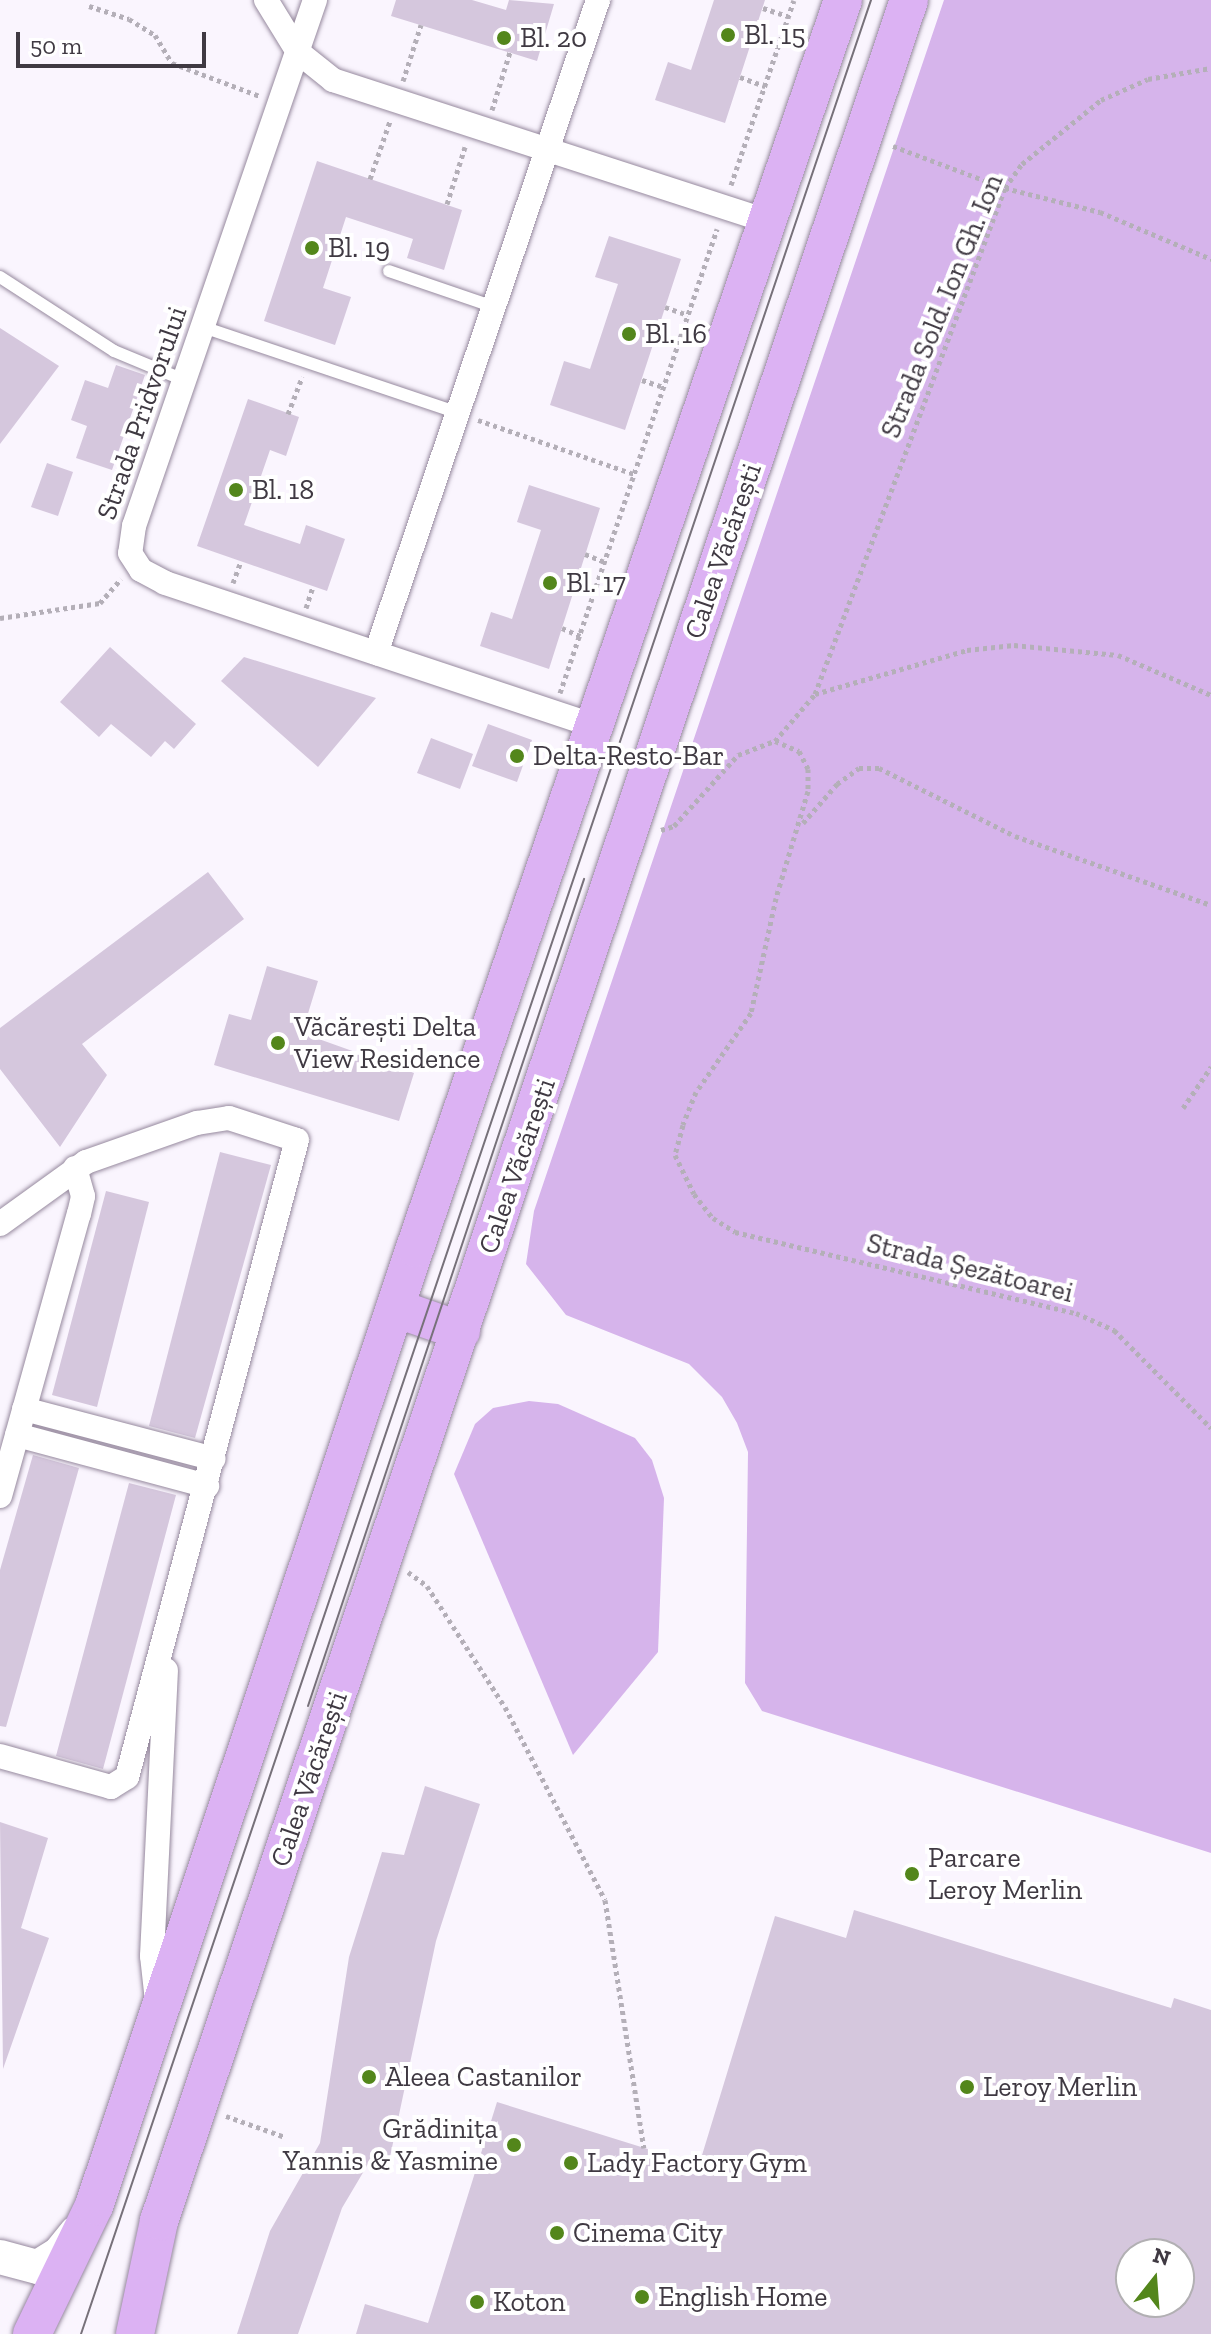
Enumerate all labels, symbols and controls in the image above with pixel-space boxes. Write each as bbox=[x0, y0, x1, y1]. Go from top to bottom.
scale bar bbox=[20, 16, 210, 66]
place label: Bl. 15 bbox=[744, 18, 806, 52]
place label: Bl. 20 bbox=[520, 21, 587, 55]
marker: Bl. 15 bbox=[719, 26, 737, 44]
marker: Bl. 20 bbox=[495, 29, 513, 47]
text: 50 m bbox=[30, 31, 82, 60]
street label: Strada Sold. Ion Gh. Ion bbox=[874, 169, 1010, 443]
place label: Bl. 19 bbox=[328, 231, 390, 265]
marker: Bl. 19 bbox=[303, 239, 321, 257]
street label: Strada Pridvorului bbox=[90, 302, 194, 524]
place label: Bl. 16 bbox=[645, 317, 707, 351]
marker: Bl. 16 bbox=[620, 325, 638, 343]
street label: Calea Văcărești bbox=[677, 459, 769, 643]
place label: Bl. 18 bbox=[252, 473, 314, 507]
marker: Bl. 18 bbox=[227, 481, 245, 499]
place label: Bl. 17 bbox=[566, 566, 626, 600]
marker: Bl. 17 bbox=[541, 574, 559, 592]
place label: Delta-Resto-Bar bbox=[533, 739, 724, 773]
marker: Delta-Resto-Bar bbox=[508, 747, 526, 765]
place label: Văcărești Delta View Residence bbox=[294, 1010, 481, 1076]
marker: Văcărești Delta View Residence bbox=[269, 1034, 287, 1052]
street label: Calea Văcărești bbox=[471, 1074, 563, 1258]
street label: Strada Șezătoarei bbox=[863, 1226, 1077, 1310]
street label: Calea Văcărești bbox=[263, 1687, 355, 1871]
place label: Parcare Leroy Merlin bbox=[928, 1841, 1083, 1907]
marker: Parcare Leroy Merlin bbox=[903, 1865, 921, 1883]
place label: Aleea Castanilor bbox=[385, 2060, 582, 2094]
marker: Aleea Castanilor bbox=[360, 2068, 378, 2086]
place label: Leroy Merlin bbox=[983, 2070, 1138, 2104]
marker: Leroy Merlin bbox=[958, 2078, 976, 2096]
place label: Grădinița Yannis & Yasmine bbox=[282, 2112, 498, 2178]
marker: Grădinița Yannis & Yasmine bbox=[505, 2136, 523, 2154]
place label: Lady Factory Gym bbox=[587, 2146, 808, 2180]
marker: Lady Factory Gym bbox=[562, 2154, 580, 2172]
place label: Cinema City bbox=[573, 2216, 723, 2250]
marker: Cinema City bbox=[548, 2224, 566, 2242]
north arrow bbox=[1115, 2238, 1195, 2318]
text: N bbox=[1150, 2241, 1174, 2272]
place label: English Home bbox=[658, 2280, 828, 2314]
place label: Koton bbox=[493, 2285, 566, 2319]
marker: English Home bbox=[633, 2288, 651, 2306]
marker: Koton bbox=[468, 2293, 486, 2311]

